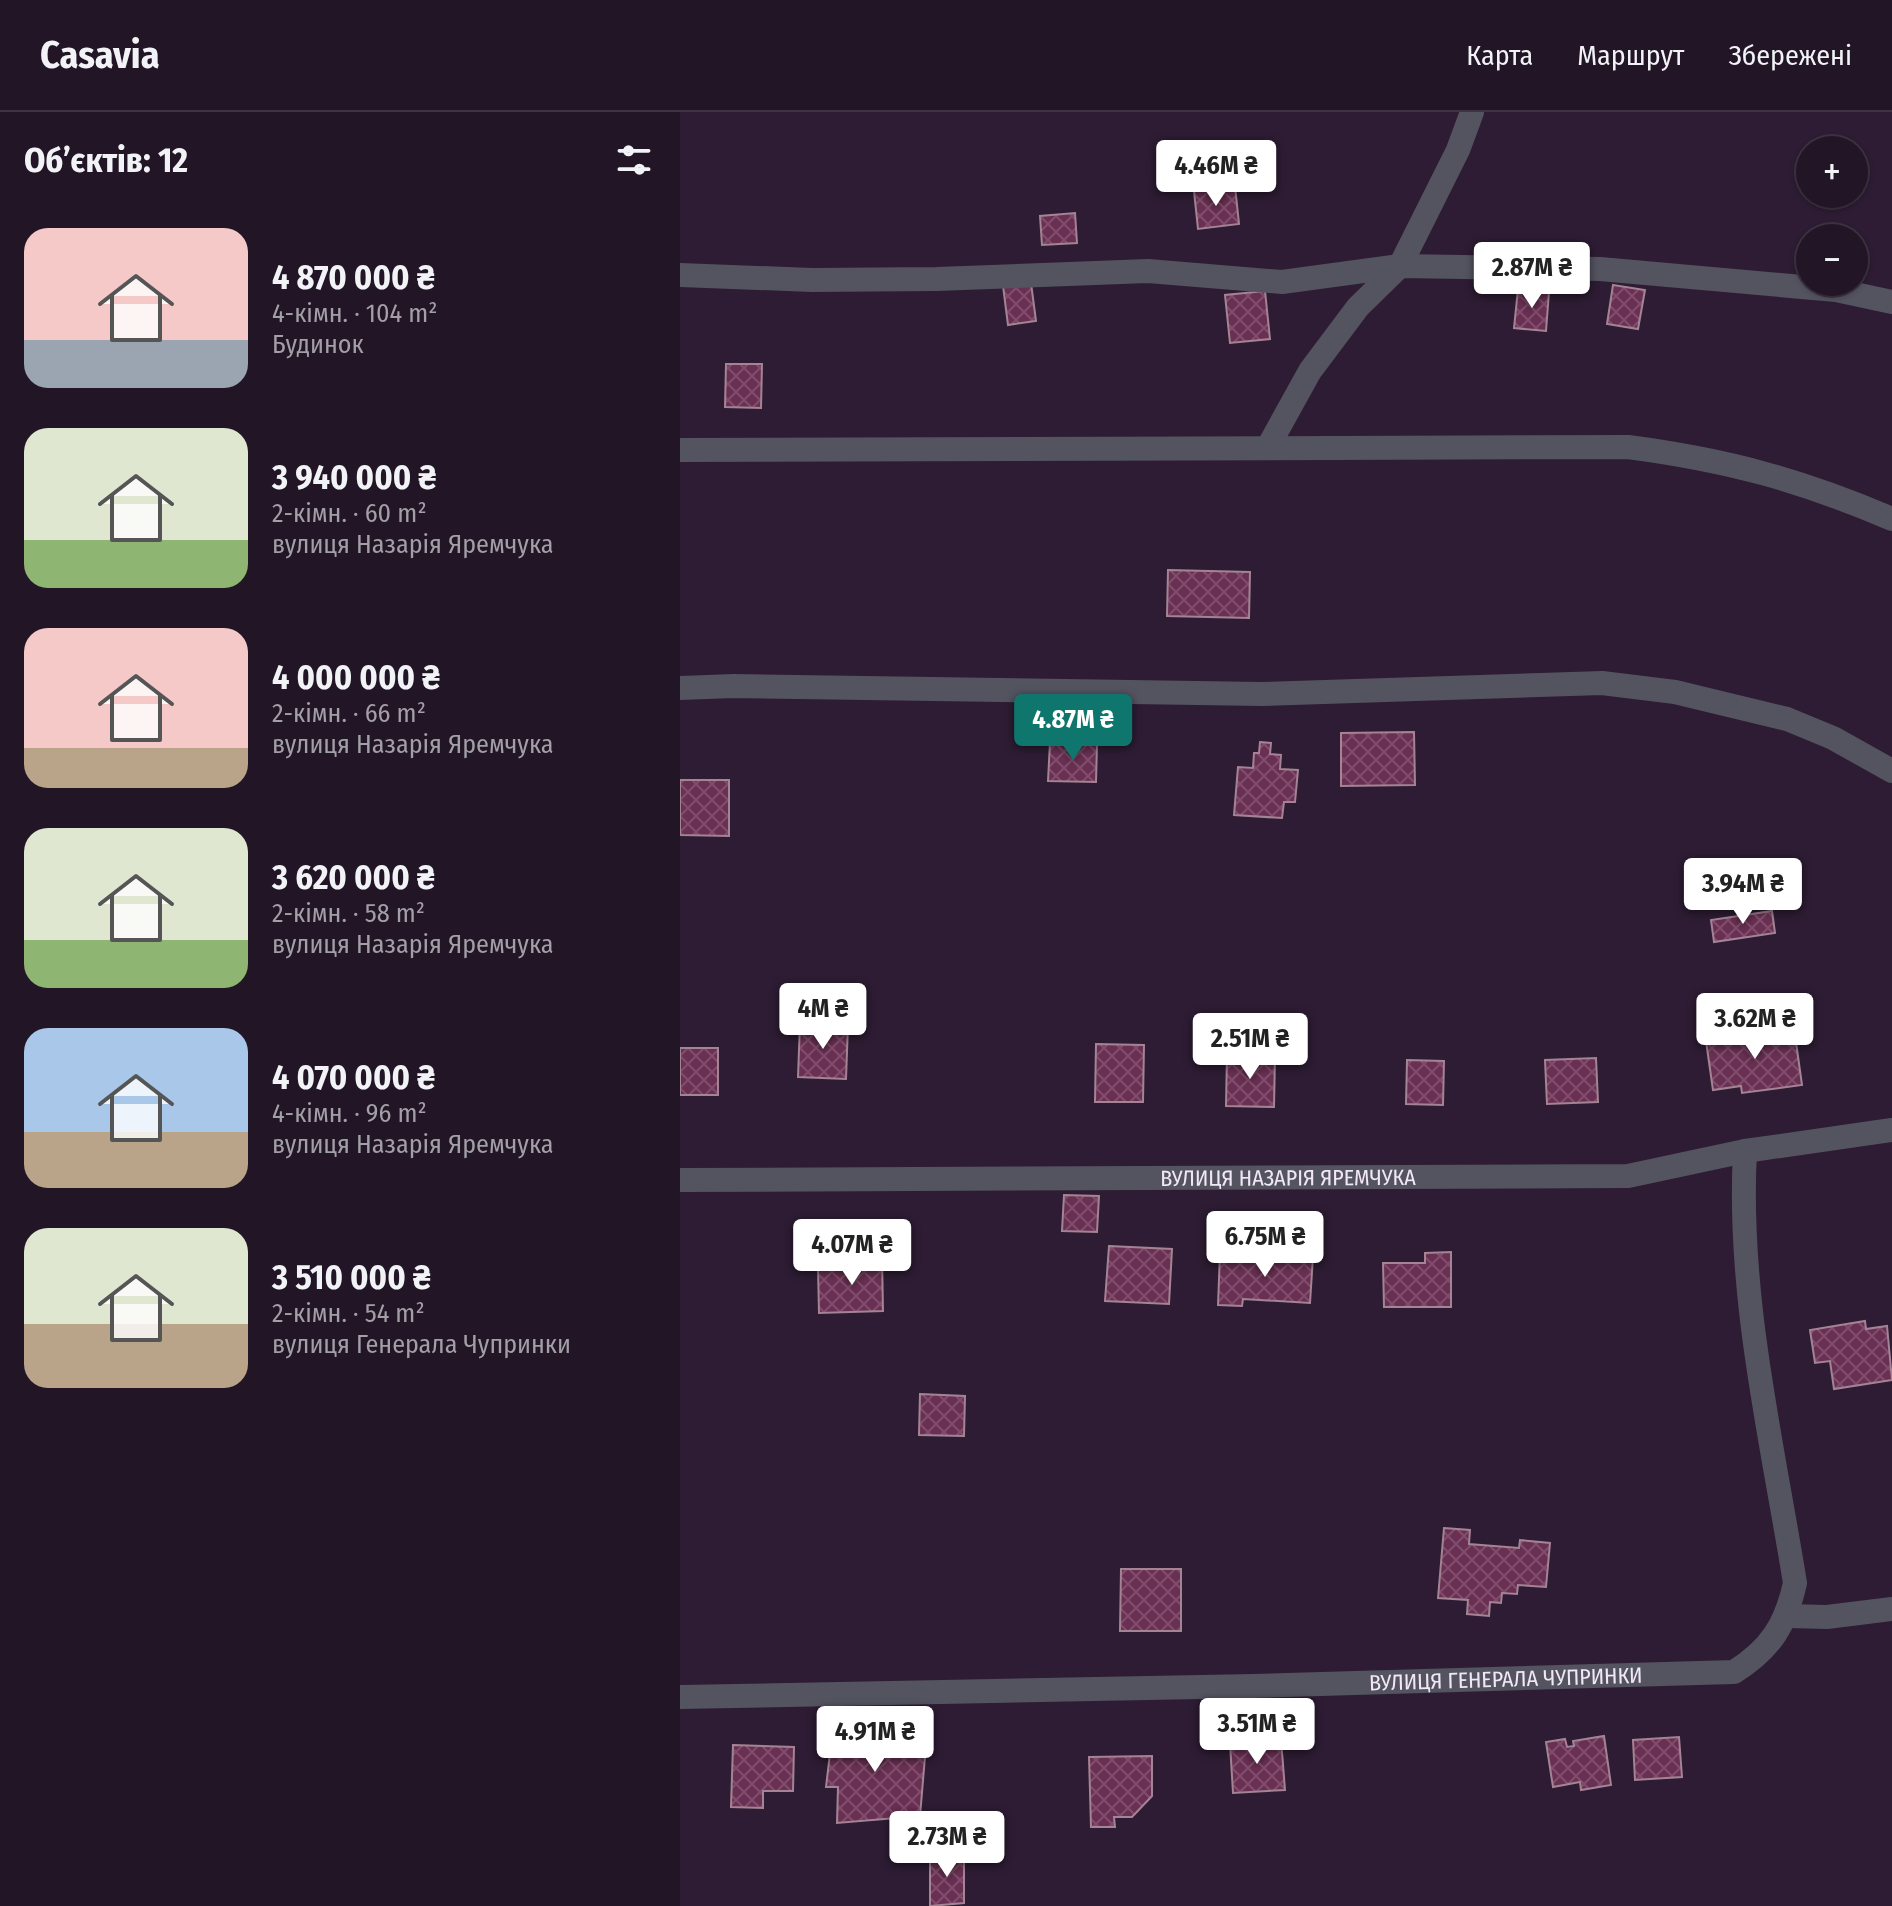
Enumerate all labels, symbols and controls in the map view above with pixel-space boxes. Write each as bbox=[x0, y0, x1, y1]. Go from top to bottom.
text: Casavia bbox=[40, 32, 160, 78]
text: Карта bbox=[1466, 39, 1533, 72]
text: Маршрут bbox=[1577, 39, 1684, 72]
text: Збережені bbox=[1728, 39, 1852, 72]
map controls bbox=[1796, 136, 1868, 296]
button: + bbox=[1796, 136, 1868, 208]
icon: filters bbox=[612, 138, 656, 182]
text: Об’єктів: 12 bbox=[24, 140, 188, 181]
pin: 4.46M ₴ bbox=[1142, 140, 1290, 208]
text: 4.46M ₴ bbox=[1174, 150, 1258, 181]
button: − bbox=[1796, 224, 1868, 296]
pin: 2.87M ₴ bbox=[1458, 242, 1606, 310]
text: 2.87M ₴ bbox=[1492, 252, 1572, 283]
text: 4 870 000 ₴ bbox=[272, 257, 435, 298]
icon: home bbox=[88, 260, 184, 356]
text: 4-кімн. · 104 m² bbox=[272, 298, 438, 329]
text: Будинок bbox=[272, 329, 364, 360]
text: 3 940 000 ₴ bbox=[272, 457, 436, 498]
icon: home bbox=[88, 460, 184, 556]
text: 2-кімн. · 60 m² bbox=[272, 498, 427, 529]
text: вулиця Назарія Яремчука bbox=[272, 529, 554, 560]
text: 4 000 000 ₴ bbox=[272, 657, 440, 698]
icon: home bbox=[88, 660, 184, 756]
pin: 4.87M ₴ bbox=[999, 694, 1147, 762]
text: 2-кімн. · 66 m² bbox=[272, 698, 426, 729]
text: 4.87M ₴ bbox=[1032, 704, 1114, 735]
text: вулиця Назарія Яремчука bbox=[272, 729, 554, 760]
text: 3 620 000 ₴ bbox=[272, 857, 435, 898]
pin: 3.94M ₴ bbox=[1669, 858, 1817, 926]
icon: home bbox=[88, 860, 184, 956]
text: 3.94M ₴ bbox=[1702, 868, 1784, 899]
text: 2-кімн. · 58 m² bbox=[272, 898, 425, 929]
text: вулиця Назарія Яремчука bbox=[272, 929, 554, 960]
pin: 4M ₴ bbox=[776, 983, 870, 1051]
text: 4M ₴ bbox=[797, 993, 849, 1024]
pin: 3.62M ₴ bbox=[1681, 993, 1829, 1061]
text: 3.62M ₴ bbox=[1714, 1003, 1796, 1034]
pin: 2.51M ₴ bbox=[1176, 1013, 1324, 1081]
text: 2.51M ₴ bbox=[1211, 1023, 1289, 1054]
text: 4 070 000 ₴ bbox=[272, 1057, 435, 1098]
icon: home bbox=[88, 1060, 184, 1156]
text: 4-кімн. · 96 m² bbox=[272, 1098, 427, 1129]
text: вулиця Назарія Яремчука bbox=[272, 1129, 554, 1160]
street label: ВУЛИЦЯ НАЗАРІЯ ЯРЕМЧУКА bbox=[1160, 1163, 1416, 1191]
pin: 6.75M ₴ bbox=[1191, 1211, 1339, 1279]
pin: 4.07M ₴ bbox=[778, 1219, 926, 1287]
text: 6.75M ₴ bbox=[1224, 1221, 1306, 1252]
text: 4.07M ₴ bbox=[811, 1229, 893, 1260]
text: 3 510 000 ₴ bbox=[272, 1257, 431, 1298]
icon: home bbox=[88, 1260, 184, 1356]
text: 2-кімн. · 54 m² bbox=[272, 1298, 425, 1329]
text: вулиця Генерала Чупринки bbox=[272, 1329, 571, 1360]
street label: ВУЛИЦЯ ГЕНЕРАЛА ЧУПРИНКИ bbox=[1369, 1661, 1643, 1696]
pin: 3.51M ₴ bbox=[1183, 1698, 1331, 1766]
pin: 4.91M ₴ bbox=[801, 1706, 949, 1774]
text: 3.51M ₴ bbox=[1218, 1708, 1296, 1739]
text: 4.91M ₴ bbox=[835, 1716, 915, 1747]
pin: 2.73M ₴ bbox=[873, 1811, 1021, 1879]
text: 2.73M ₴ bbox=[907, 1821, 987, 1852]

